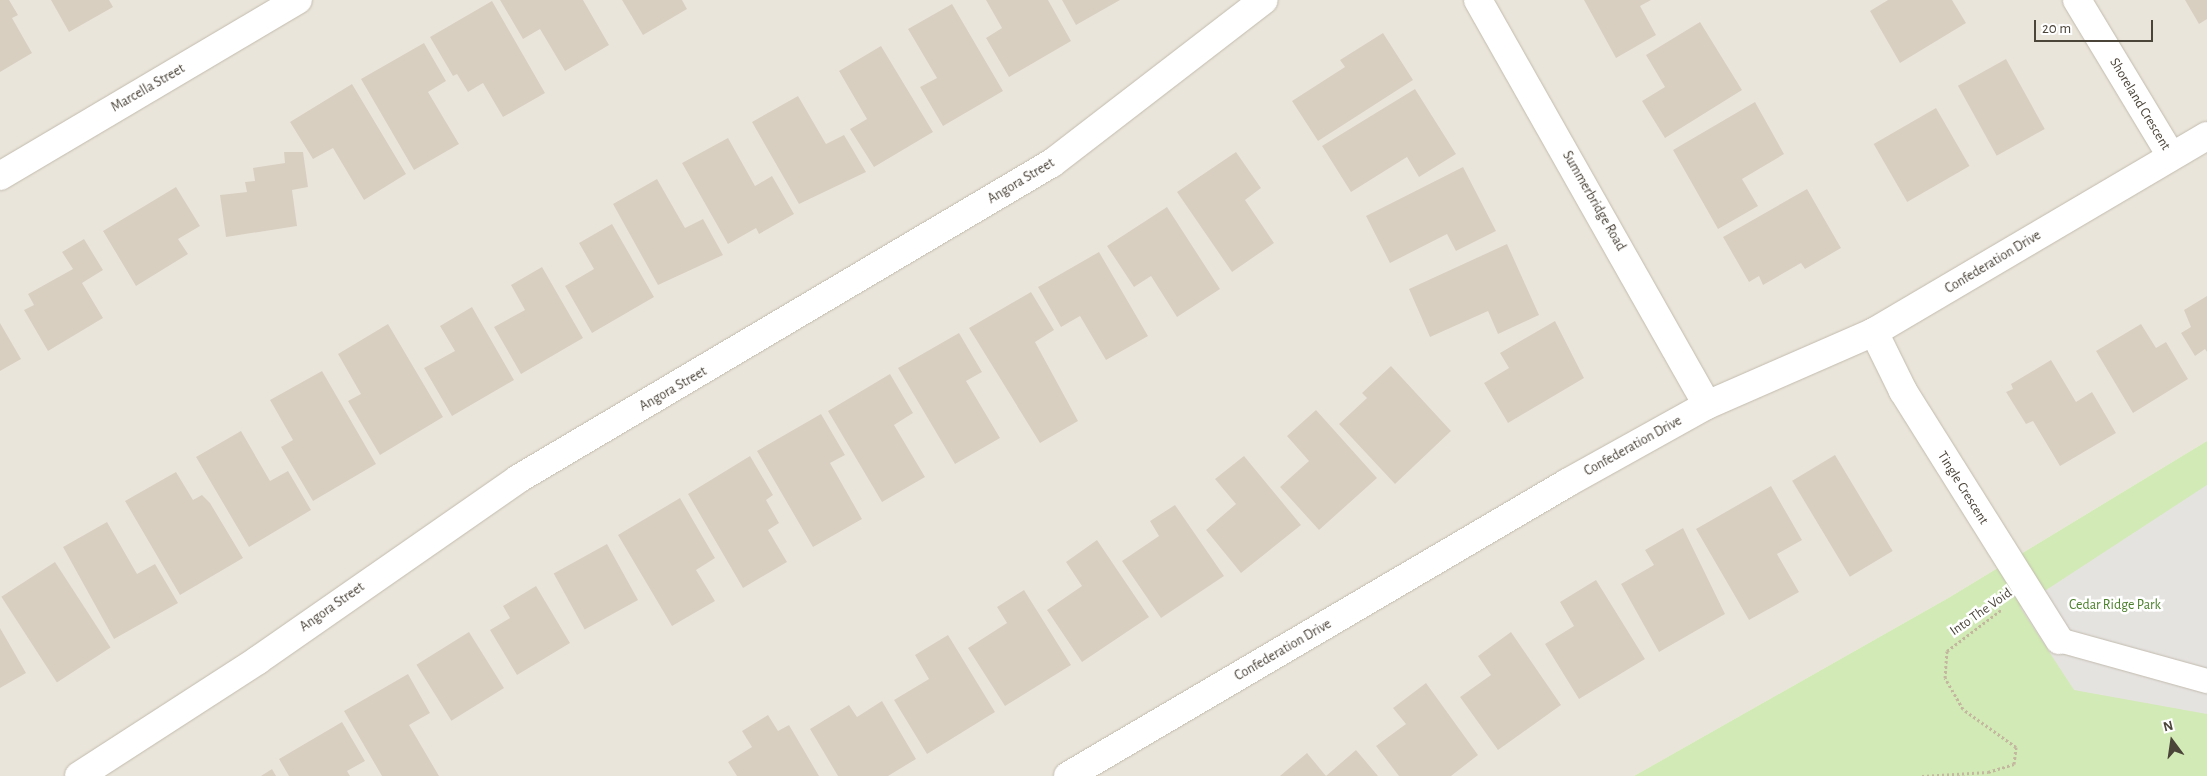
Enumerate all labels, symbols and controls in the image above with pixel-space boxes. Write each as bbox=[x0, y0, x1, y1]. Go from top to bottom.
scale bar bbox=[2037, 10, 2156, 42]
text: 20 m bbox=[2042, 21, 2071, 36]
street label: Shoreland Crescent bbox=[2106, 55, 2174, 153]
street label: Marcella Street bbox=[108, 60, 188, 116]
street label: Summerbridge Road bbox=[1559, 148, 1629, 254]
street label: Angora Street bbox=[985, 155, 1057, 207]
street label: Confederation Drive bbox=[1942, 227, 2044, 297]
street label: Angora Street bbox=[636, 363, 710, 415]
street label: Confederation Drive bbox=[1581, 412, 1685, 480]
street label: Tingle Crescent bbox=[1934, 448, 1992, 528]
street label: Angora Street bbox=[297, 579, 367, 635]
street label: Into The Void bbox=[1947, 585, 2015, 639]
park label: Cedar Ridge Park bbox=[2069, 597, 2161, 613]
street label: Confederation Drive bbox=[1232, 615, 1334, 685]
north arrow bbox=[2147, 716, 2197, 766]
text: N bbox=[2162, 718, 2175, 734]

